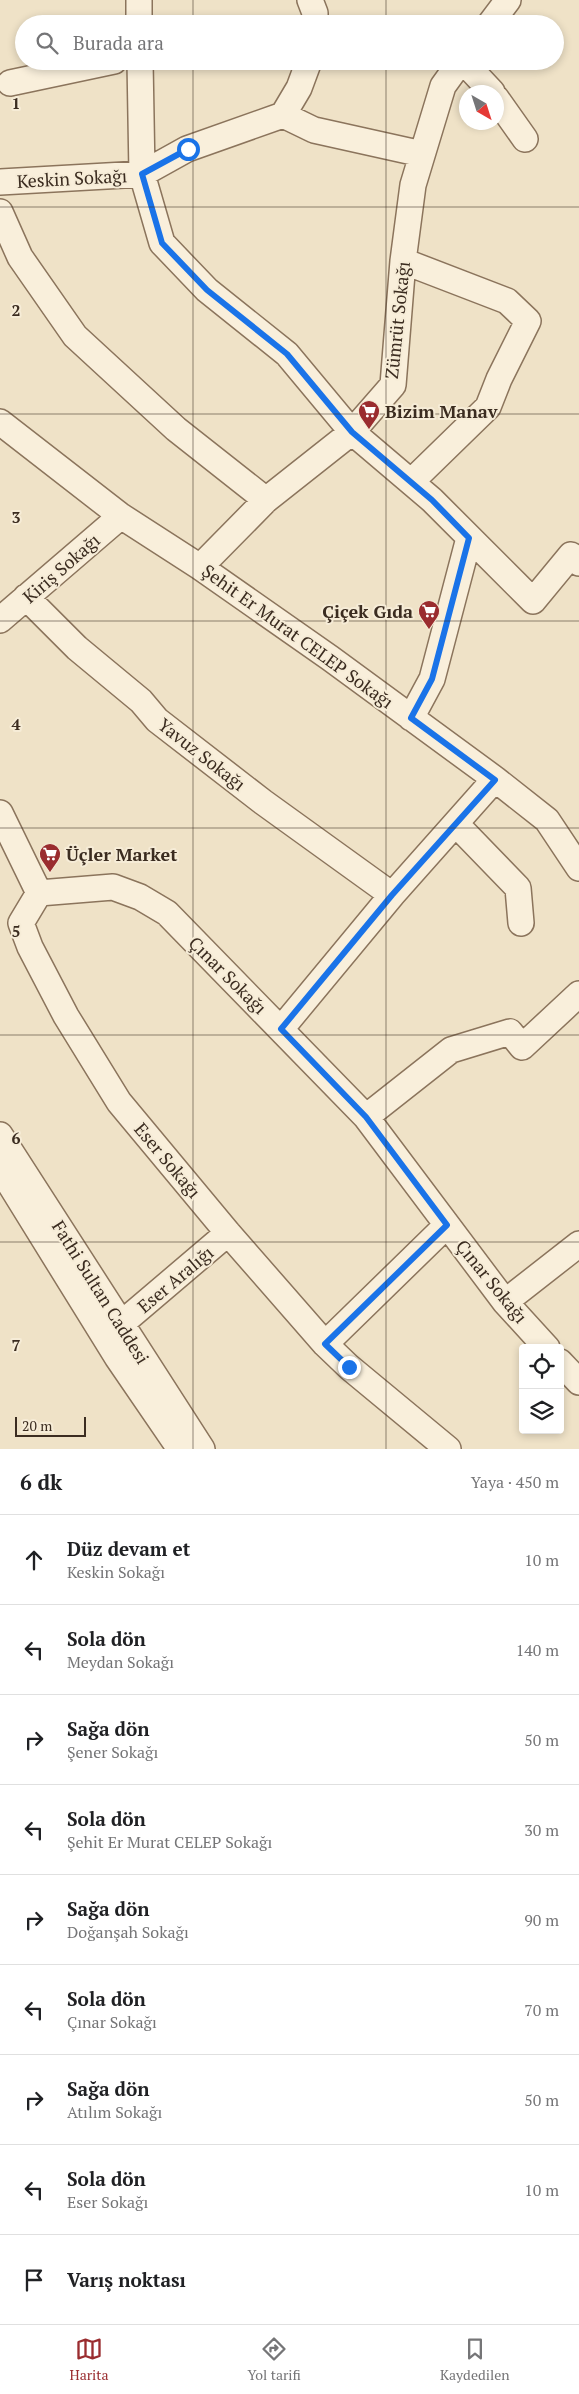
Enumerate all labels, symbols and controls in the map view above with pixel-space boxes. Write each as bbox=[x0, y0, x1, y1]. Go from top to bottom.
search box bbox=[15, 15, 564, 70]
icon: search bbox=[33, 29, 61, 57]
text: Burada ara bbox=[73, 30, 164, 55]
north arrow bbox=[459, 85, 504, 130]
text: 1 bbox=[11, 92, 21, 114]
route start bbox=[177, 138, 200, 161]
street label: Keskin Sokağı bbox=[16, 163, 128, 193]
street label: Zümrüt Sokağı bbox=[379, 260, 415, 380]
text: 2 bbox=[11, 299, 21, 321]
supermarket icon: Bizim Manav bbox=[357, 399, 381, 430]
place label: Bizim Manav bbox=[385, 399, 498, 423]
text: 3 bbox=[11, 506, 21, 528]
street label: Kiriş Sokağı bbox=[17, 528, 105, 608]
street label: Şehit Er Murat CELEP Sokağı bbox=[198, 558, 398, 714]
place label: Çiçek Gıda bbox=[322, 599, 413, 623]
supermarket icon: Çiçek Gıda bbox=[417, 599, 441, 630]
street label: Yavuz Sokağı bbox=[153, 712, 251, 796]
text: 4 bbox=[11, 713, 21, 735]
supermarket icon: Üçler Market bbox=[38, 842, 62, 873]
place label: Üçler Market bbox=[66, 842, 177, 866]
text: 5 bbox=[11, 920, 21, 942]
street label: Çınar Sokağı bbox=[184, 931, 272, 1019]
street label: Eser Sokağı bbox=[129, 1117, 207, 1203]
text: 6 bbox=[11, 1127, 21, 1149]
street label: Fathi Sultan Caddesi bbox=[47, 1216, 155, 1368]
street label: Çınar Sokağı bbox=[451, 1234, 533, 1328]
street label: Eser Aralığı bbox=[132, 1240, 218, 1318]
text: 7 bbox=[11, 1334, 21, 1356]
map controls bbox=[519, 1344, 564, 1434]
button: locate bbox=[519, 1344, 564, 1389]
route end bbox=[338, 1356, 361, 1379]
button: layers bbox=[519, 1389, 564, 1434]
scale bar bbox=[15, 1414, 86, 1437]
text: 20 m bbox=[22, 1416, 52, 1435]
text: 6 dk bbox=[20, 1468, 62, 1496]
text: Yaya · 450 m bbox=[471, 1471, 559, 1493]
text: Düz devam et bbox=[67, 1536, 190, 1561]
icon: ahead bbox=[20, 1546, 48, 1574]
text: 10 m bbox=[524, 1549, 559, 1571]
text: Keskin Sokağı bbox=[67, 1561, 165, 1583]
text: Sola dön bbox=[67, 1626, 146, 1651]
icon: left bbox=[20, 1636, 48, 1664]
text: 140 m bbox=[516, 1639, 559, 1661]
text: Meydan Sokağı bbox=[67, 1651, 174, 1673]
text: Sağa dön bbox=[67, 1716, 150, 1741]
icon: right bbox=[20, 1726, 48, 1754]
text: 50 m bbox=[524, 1729, 559, 1751]
text: Şener Sokağı bbox=[67, 1741, 158, 1763]
text: Sola dön bbox=[67, 1806, 146, 1831]
icon: left bbox=[20, 1816, 48, 1844]
text: 30 m bbox=[524, 1819, 559, 1841]
text: Şehit Er Murat CELEP Sokağı bbox=[67, 1831, 272, 1853]
text: Sağa dön bbox=[67, 1896, 150, 1921]
icon: right bbox=[20, 1906, 48, 1934]
text: 90 m bbox=[524, 1909, 559, 1931]
text: Doğanşah Sokağı bbox=[67, 1921, 189, 1943]
text: Sola dön bbox=[67, 1986, 146, 2011]
icon: left bbox=[20, 1996, 48, 2024]
text: 70 m bbox=[524, 1999, 559, 2021]
text: Çınar Sokağı bbox=[67, 2011, 157, 2033]
text: Sağa dön bbox=[67, 2076, 150, 2101]
icon: right bbox=[20, 2086, 48, 2114]
text: 50 m bbox=[524, 2089, 559, 2111]
text: Atılım Sokağı bbox=[67, 2101, 162, 2123]
text: Sola dön bbox=[67, 2166, 146, 2191]
icon: left bbox=[20, 2176, 48, 2204]
text: 10 m bbox=[524, 2179, 559, 2201]
text: Eser Sokağı bbox=[67, 2191, 148, 2213]
icon: arrive bbox=[20, 2266, 48, 2294]
text: Varış noktası bbox=[67, 2267, 186, 2292]
tab: Harita bbox=[69, 2335, 109, 2384]
tab: Yol tarifi bbox=[248, 2335, 301, 2384]
tab: Kaydedilen bbox=[440, 2335, 510, 2384]

